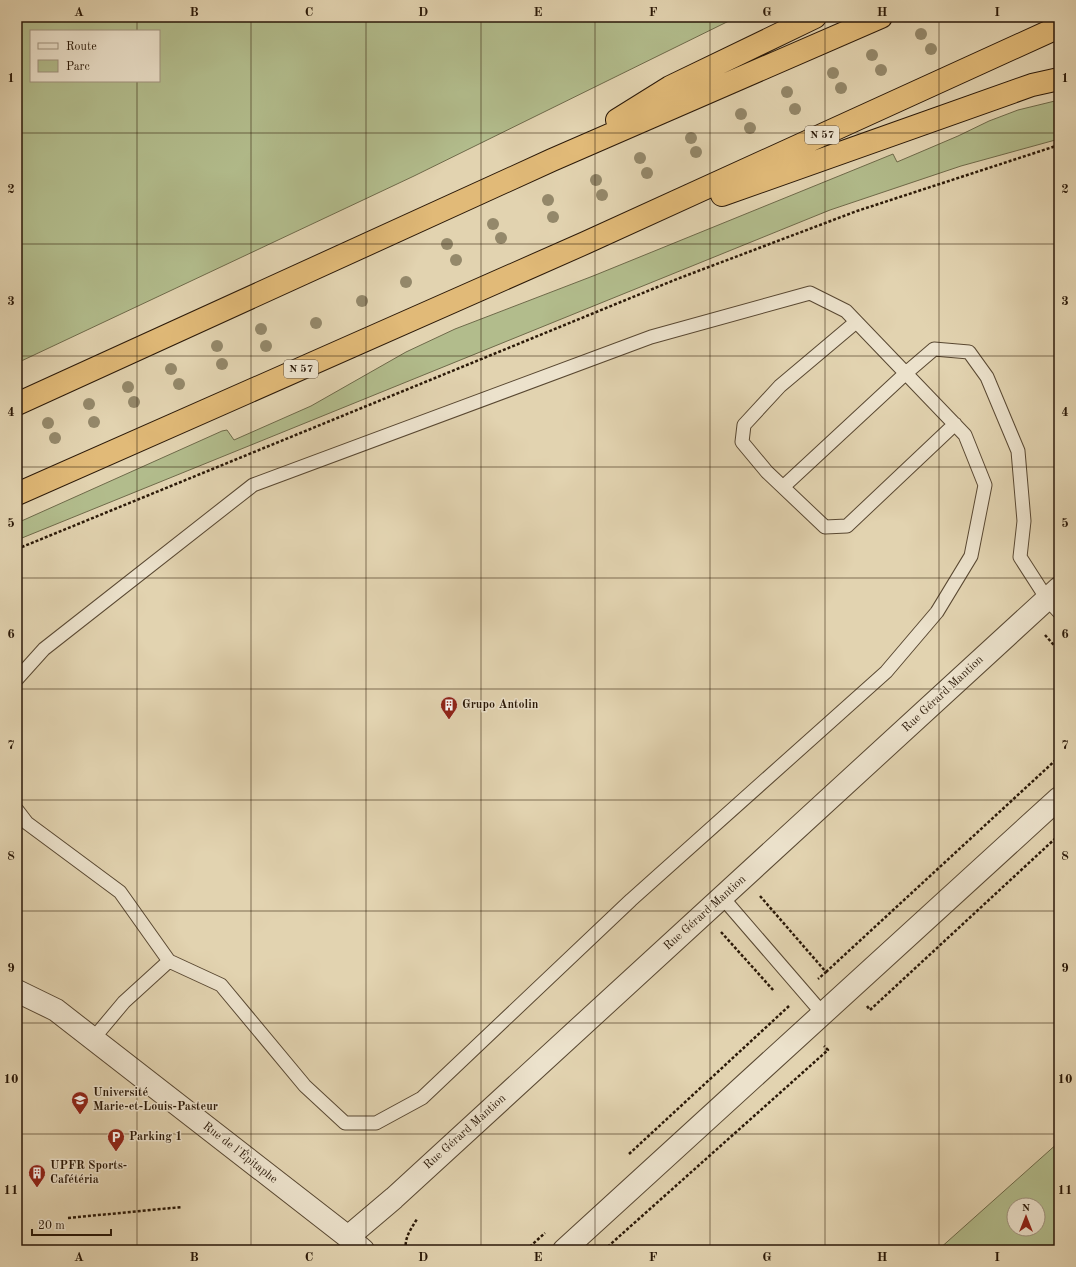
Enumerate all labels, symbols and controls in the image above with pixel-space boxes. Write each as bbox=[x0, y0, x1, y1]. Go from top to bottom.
text: A bbox=[74, 6, 84, 19]
text: B bbox=[189, 6, 199, 19]
text: C bbox=[305, 6, 313, 19]
text: D bbox=[418, 6, 428, 19]
text: E bbox=[534, 6, 543, 19]
text: F bbox=[649, 6, 658, 19]
text: G bbox=[762, 6, 772, 19]
text: H bbox=[877, 6, 888, 19]
text: I bbox=[994, 6, 1000, 19]
legend bbox=[30, 30, 160, 82]
text: Route bbox=[66, 41, 97, 53]
text: Parc bbox=[66, 61, 90, 73]
text: 1 bbox=[7, 72, 15, 85]
text: 1 bbox=[1061, 72, 1069, 85]
road number: N 57 bbox=[805, 126, 839, 144]
text: 2 bbox=[7, 183, 15, 196]
text: 2 bbox=[1061, 183, 1069, 196]
text: 3 bbox=[7, 295, 15, 308]
text: 3 bbox=[1061, 295, 1069, 308]
road number: N 57 bbox=[284, 360, 318, 378]
text: 4 bbox=[7, 406, 15, 419]
text: 4 bbox=[1061, 406, 1069, 419]
text: 5 bbox=[7, 517, 15, 530]
text: 5 bbox=[1061, 517, 1069, 530]
text: 6 bbox=[7, 628, 15, 641]
text: 6 bbox=[1061, 628, 1069, 641]
street label: Rue Gérard Mantion bbox=[900, 653, 986, 734]
building icon: Grupo Antolin bbox=[439, 695, 459, 720]
place label: Grupo Antolin bbox=[462, 699, 539, 711]
text: 7 bbox=[7, 739, 15, 752]
text: 7 bbox=[1061, 739, 1069, 752]
text: 8 bbox=[7, 850, 15, 863]
text: 8 bbox=[1061, 850, 1069, 863]
street label: Rue Gérard Mantion bbox=[662, 873, 749, 953]
text: 9 bbox=[7, 962, 15, 975]
text: 9 bbox=[1061, 962, 1069, 975]
text: 10 bbox=[3, 1073, 19, 1086]
text: 10 bbox=[1057, 1073, 1073, 1086]
place label: Université Marie-et-Louis-Pasteur bbox=[93, 1087, 218, 1113]
school or university icon: Université Marie-et-Louis-Pasteur bbox=[70, 1090, 90, 1115]
street label: Rue Gérard Mantion bbox=[422, 1092, 509, 1172]
street label: Rue de l'Épitaphe bbox=[200, 1118, 282, 1186]
parking icon: Parking 1 bbox=[106, 1127, 126, 1152]
place label: Parking 1 bbox=[129, 1131, 182, 1143]
place label: UPFR Sports- Cafétéria bbox=[50, 1160, 127, 1186]
building icon: UPFR Sports- Cafétéria bbox=[27, 1163, 47, 1188]
text: 11 bbox=[3, 1184, 19, 1197]
text: 11 bbox=[1057, 1184, 1073, 1197]
north arrow bbox=[1006, 1197, 1046, 1237]
text: N bbox=[1022, 1203, 1031, 1214]
scale bar bbox=[32, 1211, 111, 1237]
text: 20 m bbox=[38, 1220, 65, 1232]
text: A bbox=[74, 1251, 84, 1264]
text: B bbox=[189, 1251, 199, 1264]
text: C bbox=[305, 1251, 313, 1264]
text: D bbox=[418, 1251, 428, 1264]
text: E bbox=[534, 1251, 543, 1264]
text: F bbox=[649, 1251, 658, 1264]
text: G bbox=[762, 1251, 772, 1264]
text: H bbox=[877, 1251, 888, 1264]
text: I bbox=[994, 1251, 1000, 1264]

